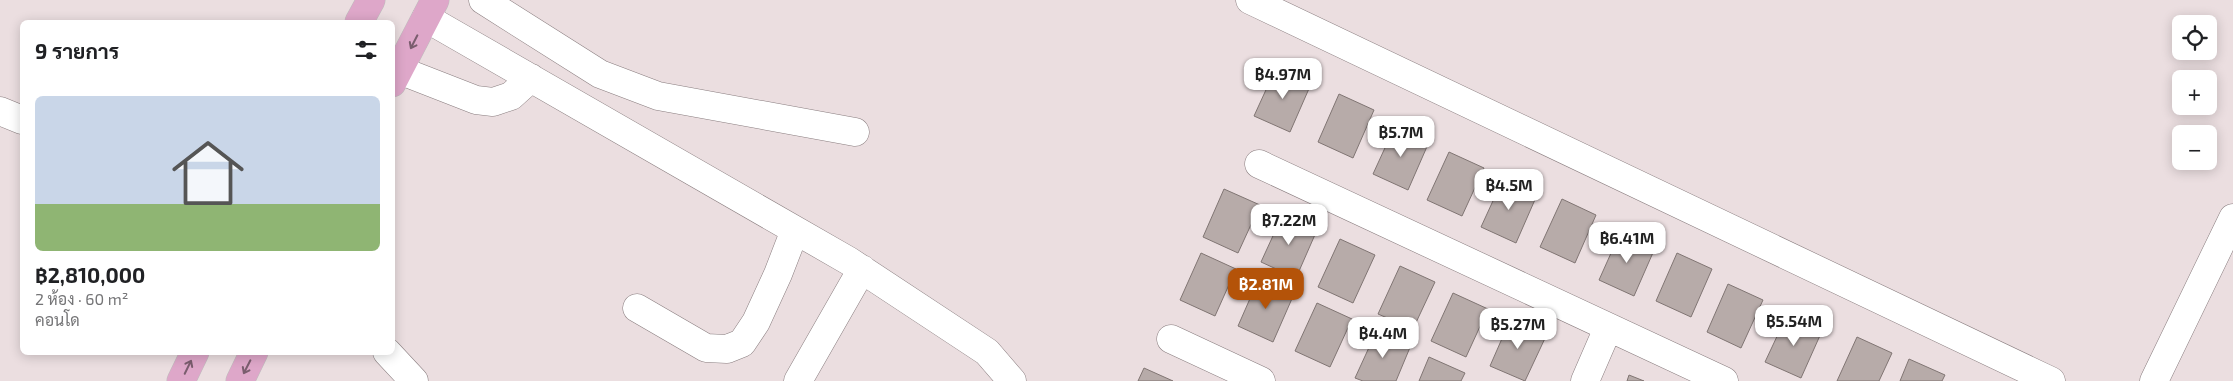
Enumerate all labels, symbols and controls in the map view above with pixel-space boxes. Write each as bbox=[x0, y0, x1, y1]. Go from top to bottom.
map controls bbox=[2172, 15, 2217, 170]
button: locate bbox=[2172, 15, 2217, 60]
one-way arrow bbox=[409, 34, 419, 49]
icon: filters bbox=[352, 36, 380, 64]
text: 9 รายการ bbox=[35, 38, 119, 63]
pin: ฿4.97M bbox=[1242, 58, 1324, 100]
text: ฿4.97M bbox=[1255, 64, 1311, 83]
button: + bbox=[2172, 70, 2217, 115]
pin: ฿5.7M bbox=[1366, 116, 1436, 158]
text: ฿5.7M bbox=[1379, 122, 1423, 141]
button: − bbox=[2172, 125, 2217, 170]
icon: home bbox=[163, 128, 253, 218]
pin: ฿4.5M bbox=[1474, 168, 1544, 211]
text: ฿4.5M bbox=[1485, 175, 1533, 194]
pin: ฿7.22M bbox=[1248, 204, 1330, 246]
text: ฿7.22M bbox=[1262, 210, 1316, 229]
pin: ฿6.41M bbox=[1586, 222, 1668, 264]
text: ฿6.41M bbox=[1600, 228, 1654, 247]
text: ฿2,810,000 bbox=[35, 262, 145, 287]
pin: ฿2.81M bbox=[1225, 268, 1307, 310]
text: ฿2.81M bbox=[1239, 274, 1293, 293]
text: 2 ห้อง · 60 m² bbox=[35, 289, 128, 308]
pin: ฿5.54M bbox=[1753, 304, 1835, 347]
pin: ฿5.27M bbox=[1477, 308, 1559, 350]
text: คอนโด bbox=[35, 310, 80, 329]
text: ฿5.54M bbox=[1766, 311, 1822, 330]
text: ฿5.27M bbox=[1491, 314, 1545, 333]
pin: ฿4.4M bbox=[1348, 316, 1418, 359]
text: ฿4.4M bbox=[1359, 323, 1407, 342]
one-way arrow bbox=[242, 359, 251, 374]
one-way arrow bbox=[184, 360, 193, 375]

